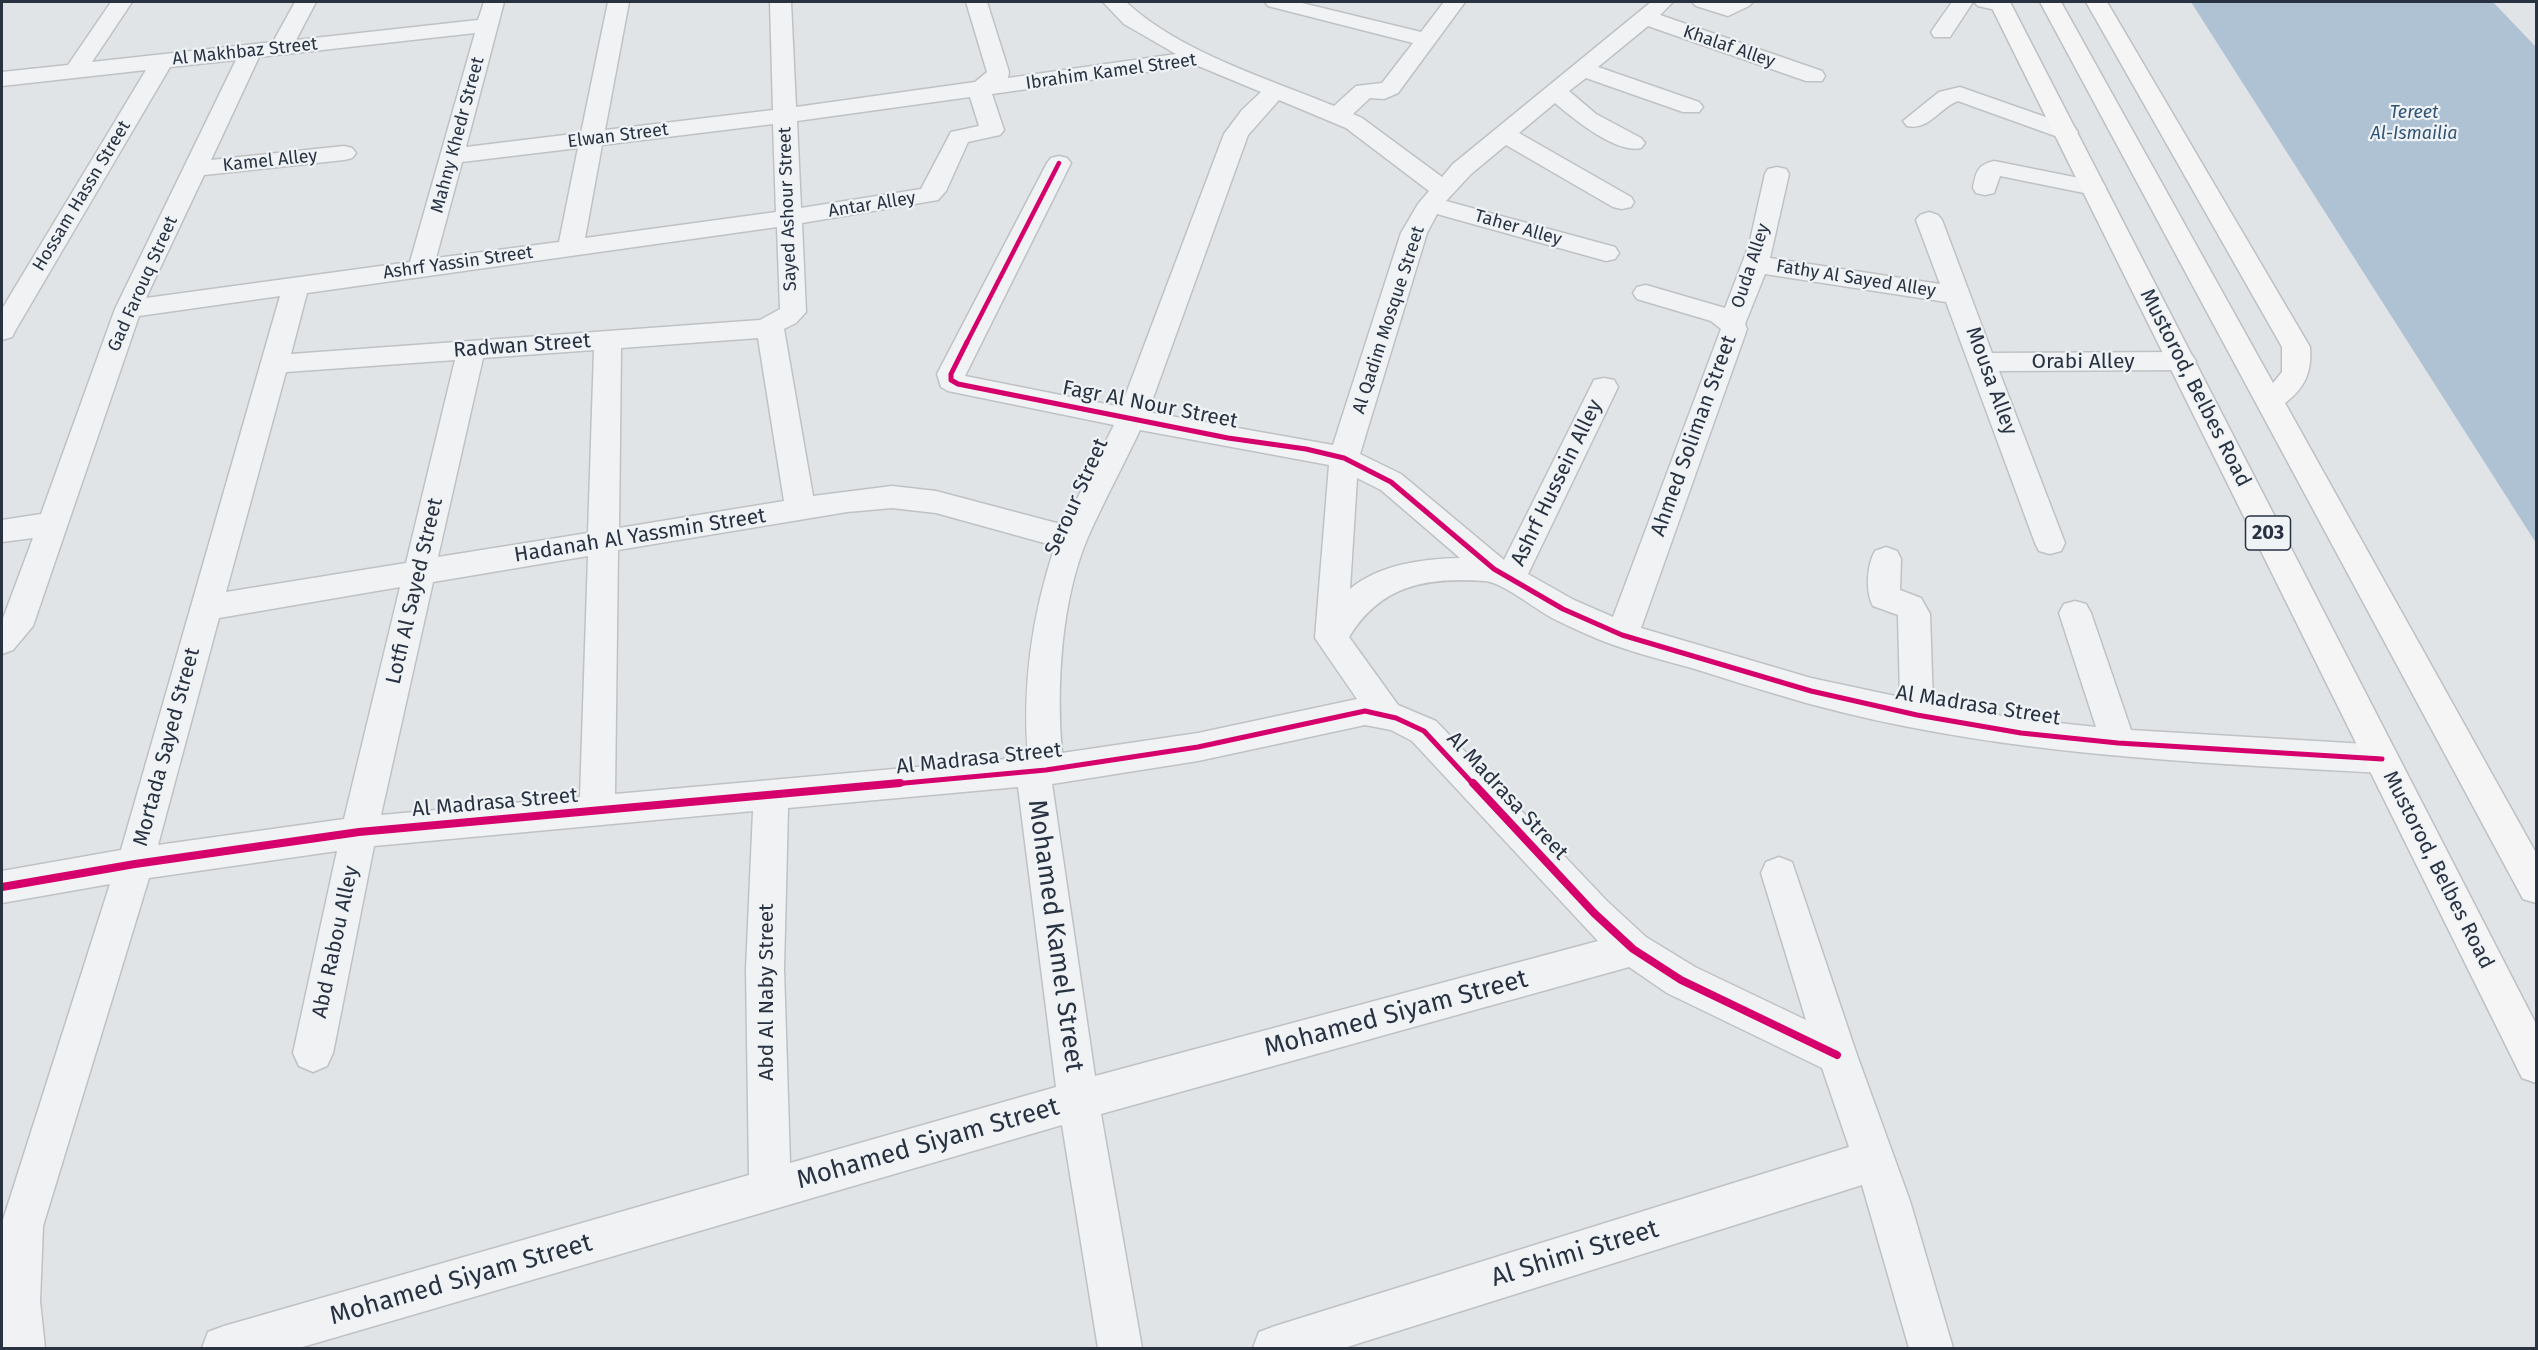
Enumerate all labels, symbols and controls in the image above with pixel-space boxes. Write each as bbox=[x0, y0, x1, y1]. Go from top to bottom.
street label: Khalaf Alley bbox=[1680, 21, 1778, 73]
street label: Al Makhbaz Street bbox=[171, 34, 319, 70]
street label: Ibrahim Kamel Street bbox=[1024, 49, 1198, 95]
street label: Mahny Khedr Street bbox=[427, 55, 489, 215]
water label: Tereet Al-Ismailia bbox=[2371, 102, 2457, 144]
street label: Hossam Hassn Street bbox=[28, 117, 136, 275]
street label: Elwan Street bbox=[566, 119, 670, 153]
street label: Sayed Ashour Street bbox=[774, 127, 802, 291]
street label: Kamel Alley bbox=[222, 145, 318, 177]
street label: Antar Alley bbox=[827, 187, 917, 223]
street label: Taher Alley bbox=[1472, 205, 1564, 251]
street label: Gad Farouq Street bbox=[103, 213, 183, 355]
street label: Ouda Alley bbox=[1727, 221, 1775, 311]
street label: Al Qadim Mosque Street bbox=[1348, 223, 1430, 417]
street label: Ashrf Yassin Street bbox=[382, 242, 534, 284]
street label: Fathy Al Sayed Alley bbox=[1775, 256, 1937, 302]
street label: Mustorod, Belbes Road bbox=[2134, 285, 2256, 491]
street label: Mousa Alley bbox=[1960, 323, 2022, 439]
street label: Radwan Street bbox=[453, 329, 591, 363]
street label: Ahmed Soliman Street bbox=[1646, 332, 1742, 540]
street label: Orabi Alley bbox=[2031, 349, 2135, 375]
street label: Fagr Al Nour Street bbox=[1060, 376, 1240, 434]
street label: Ashrf Hussein Alley bbox=[1506, 396, 1608, 570]
street label: Serour Street bbox=[1040, 435, 1114, 559]
street label: Lotfi Al Sayed Street bbox=[381, 495, 449, 687]
street label: Hadanah Al Yassmin Street bbox=[512, 504, 768, 568]
road number: 203 bbox=[2246, 516, 2290, 550]
street label: Mortada Sayed Street bbox=[128, 645, 206, 849]
street label: Al Madrasa Street bbox=[1894, 681, 2062, 731]
street label: Al Madrasa Street bbox=[1441, 727, 1573, 865]
street label: Al Madrasa Street bbox=[895, 738, 1063, 780]
street label: Mustorod, Belbes Road bbox=[2377, 767, 2499, 973]
street label: Al Madrasa Street bbox=[411, 783, 579, 823]
street label: Mohamed Kamel Street bbox=[1020, 798, 1090, 1074]
street label: Abd Rabou Alley bbox=[308, 864, 364, 1020]
street label: Abd Al Naby Street bbox=[754, 903, 780, 1081]
street label: Mohamed Siyam Street bbox=[1261, 964, 1531, 1064]
street label: Mohamed Siyam Street bbox=[793, 1092, 1063, 1196]
street label: Al Shimi Street bbox=[1488, 1214, 1662, 1294]
street label: Mohamed Siyam Street bbox=[326, 1228, 596, 1332]

